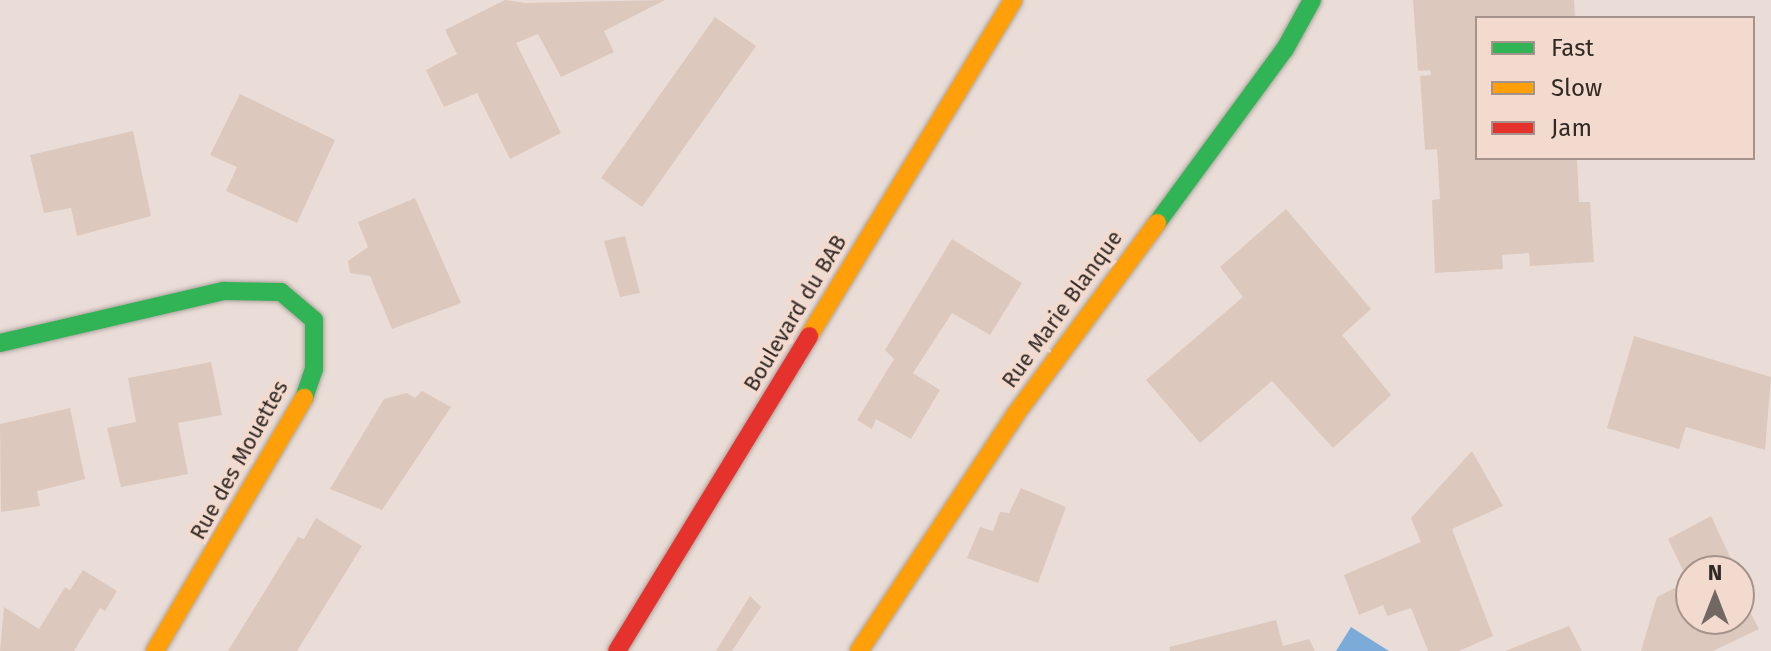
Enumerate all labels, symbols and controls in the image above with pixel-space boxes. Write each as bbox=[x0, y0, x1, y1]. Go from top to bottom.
legend bbox=[1475, 16, 1755, 160]
text: Fast bbox=[1551, 34, 1594, 62]
text: Slow bbox=[1551, 74, 1602, 102]
text: Jam bbox=[1551, 114, 1592, 142]
street label: Rue Marie Blanque bbox=[996, 225, 1128, 393]
street label: Boulevard du BAB bbox=[738, 230, 852, 396]
street label: Rue des Mouettes bbox=[184, 376, 294, 544]
north arrow bbox=[1675, 555, 1755, 635]
text: N bbox=[1708, 559, 1722, 586]

